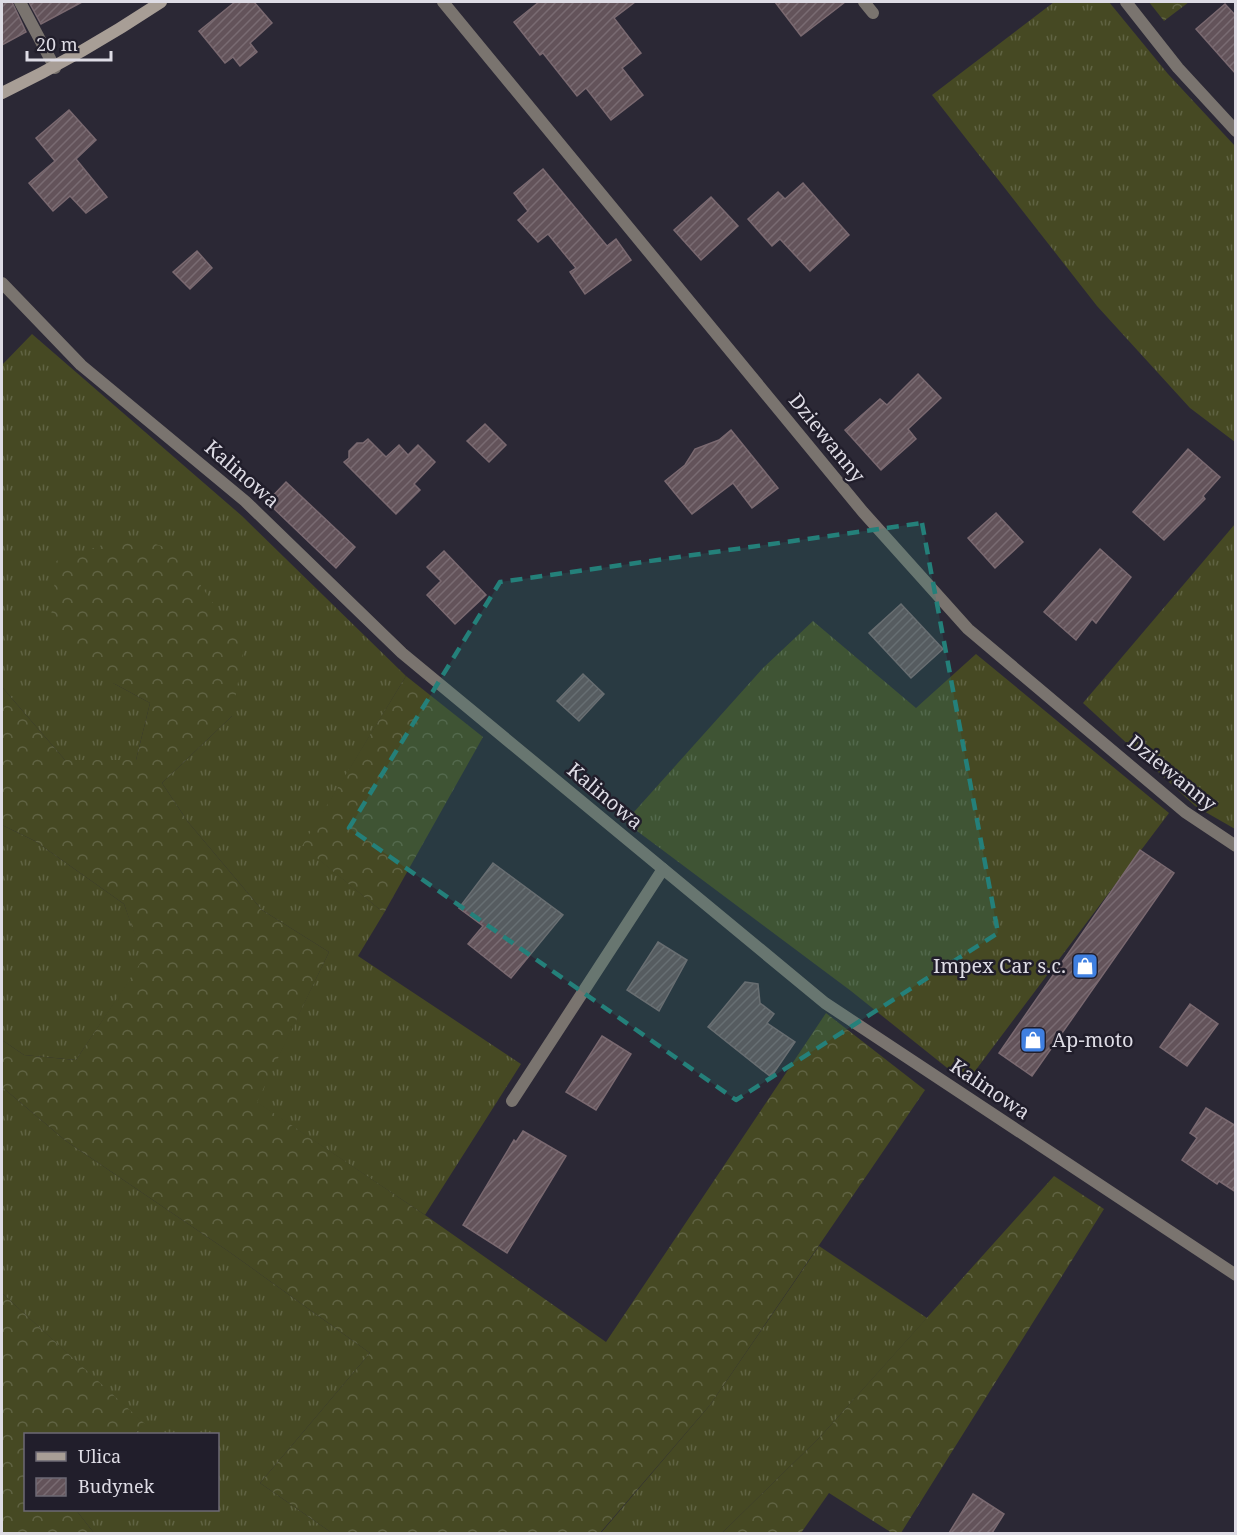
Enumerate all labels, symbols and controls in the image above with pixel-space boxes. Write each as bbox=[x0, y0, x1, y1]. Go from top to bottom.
scale bar bbox=[27, 24, 111, 62]
text: 20 m bbox=[36, 32, 78, 56]
street label: Dziewanny bbox=[783, 388, 872, 488]
street label: Kalinowa bbox=[199, 434, 285, 514]
street label: Dziewanny bbox=[1122, 728, 1223, 817]
street label: Kalinowa bbox=[562, 756, 649, 835]
shop icon: Impex Car s.c. bbox=[1070, 951, 1100, 981]
place label: Impex Car s.c. bbox=[933, 952, 1066, 979]
shop icon: Ap-moto bbox=[1018, 1025, 1048, 1055]
place label: Ap-moto bbox=[1052, 1026, 1134, 1053]
street label: Kalinowa bbox=[945, 1052, 1035, 1125]
legend bbox=[24, 1433, 219, 1511]
text: Ulica bbox=[78, 1444, 121, 1468]
text: Budynek bbox=[78, 1474, 155, 1498]

